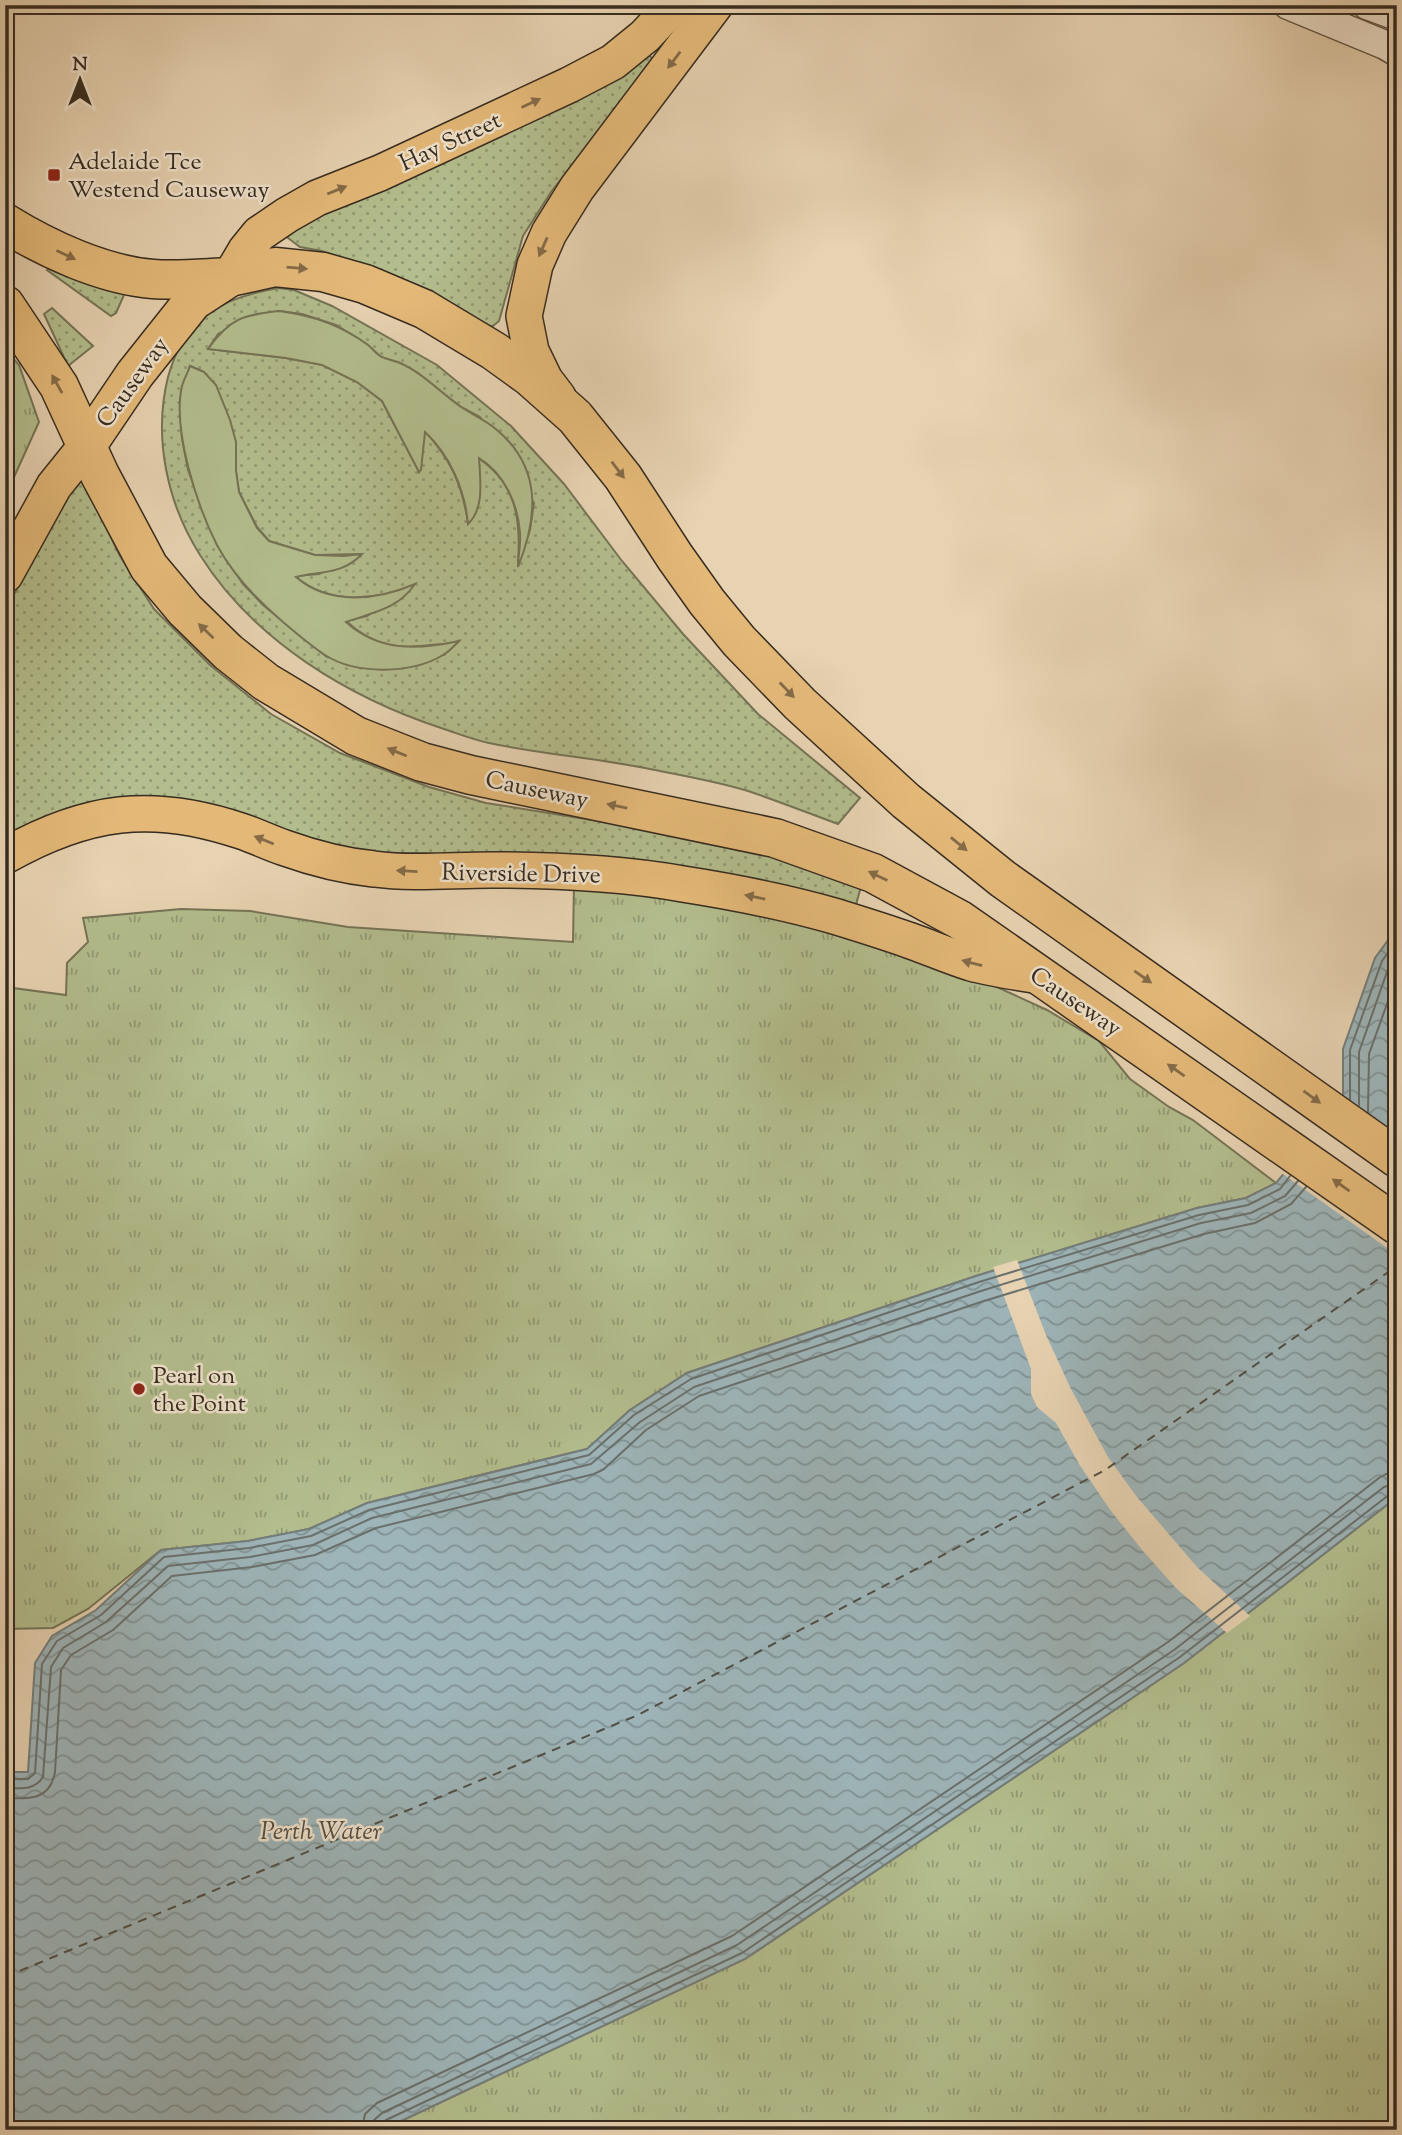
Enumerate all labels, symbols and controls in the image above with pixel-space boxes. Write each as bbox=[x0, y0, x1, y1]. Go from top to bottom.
north arrow bbox=[46, 46, 116, 116]
one-way arrow bbox=[667, 50, 681, 69]
text: N bbox=[72, 52, 88, 79]
one-way arrow bbox=[521, 98, 541, 109]
street label: Hay Street bbox=[394, 104, 507, 181]
place label: Adelaide Tce Westend Causeway bbox=[68, 146, 269, 208]
marker: Adelaide Tce Westend Causeway bbox=[46, 167, 62, 183]
one-way arrow bbox=[327, 185, 348, 196]
one-way arrow bbox=[537, 236, 548, 257]
one-way arrow bbox=[56, 249, 76, 261]
one-way arrow bbox=[286, 263, 308, 274]
street label: Causeway bbox=[89, 331, 178, 435]
one-way arrow bbox=[51, 374, 63, 394]
one-way arrow bbox=[611, 461, 625, 479]
one-way arrow bbox=[198, 622, 215, 639]
one-way arrow bbox=[778, 681, 794, 698]
one-way arrow bbox=[386, 746, 407, 757]
street label: Causeway bbox=[482, 763, 591, 818]
one-way arrow bbox=[606, 801, 628, 812]
one-way arrow bbox=[253, 834, 274, 845]
one-way arrow bbox=[950, 836, 968, 851]
street label: Riverside Drive bbox=[441, 857, 601, 893]
one-way arrow bbox=[396, 866, 418, 877]
one-way arrow bbox=[868, 870, 888, 882]
one-way arrow bbox=[744, 891, 766, 902]
one-way arrow bbox=[962, 957, 983, 967]
street label: Causeway bbox=[1022, 959, 1128, 1046]
one-way arrow bbox=[1134, 970, 1152, 984]
one-way arrow bbox=[1167, 1064, 1186, 1077]
one-way arrow bbox=[1303, 1090, 1321, 1104]
one-way arrow bbox=[1332, 1178, 1350, 1192]
place label: Pearl on the Point bbox=[153, 1360, 246, 1422]
marker: Pearl on the Point bbox=[131, 1381, 147, 1397]
water label: Perth Water bbox=[260, 1814, 382, 1851]

